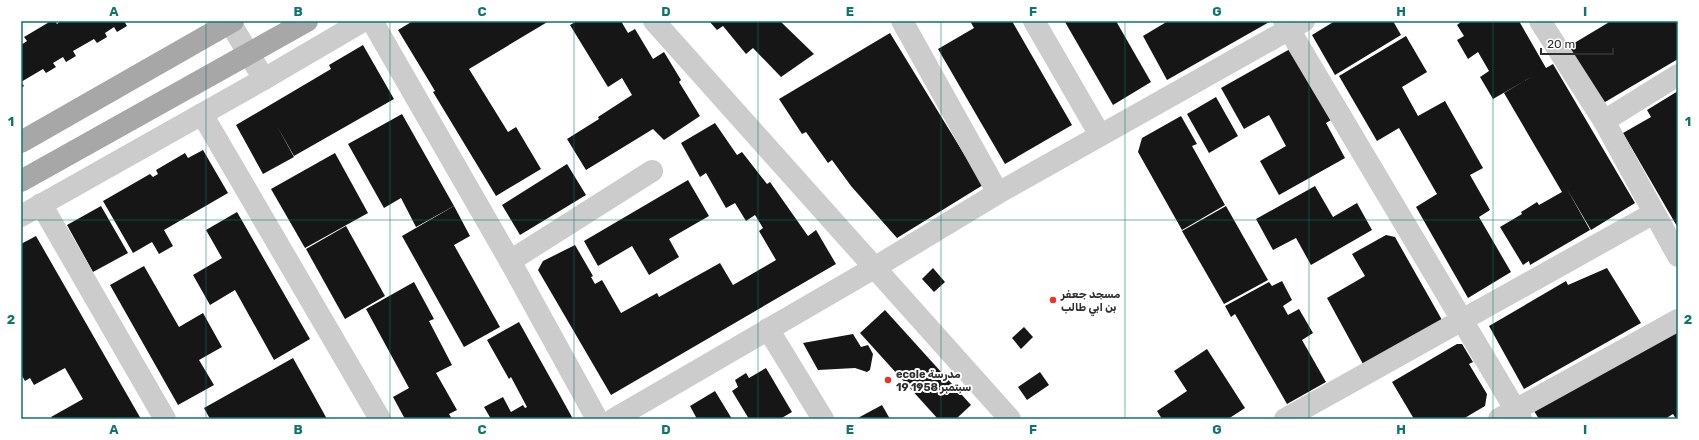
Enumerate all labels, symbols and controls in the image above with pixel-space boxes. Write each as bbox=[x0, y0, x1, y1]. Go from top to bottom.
text: A bbox=[109, 4, 119, 19]
text: B bbox=[293, 4, 303, 19]
text: C bbox=[477, 4, 487, 19]
text: D bbox=[661, 4, 671, 19]
text: E bbox=[846, 4, 854, 19]
text: F bbox=[1029, 4, 1037, 19]
text: G bbox=[1212, 4, 1222, 19]
text: H bbox=[1396, 4, 1406, 19]
text: I bbox=[1583, 4, 1587, 19]
scale bar bbox=[1541, 30, 1613, 56]
text: 20 m bbox=[1547, 37, 1575, 51]
text: 1 bbox=[8, 114, 14, 129]
text: 1 bbox=[1685, 114, 1691, 129]
place label: مسجد جعفر بن ابي طالب bbox=[1060, 288, 1120, 316]
marker: مسجد جعفر بن ابي طالب bbox=[1048, 295, 1058, 305]
text: 2 bbox=[7, 312, 15, 327]
text: 2 bbox=[1684, 312, 1692, 327]
place label: ecole مدرسة 19 سبتمبر 1958 bbox=[896, 368, 971, 394]
marker: ecole مدرسة 19 سبتمبر 1958 bbox=[883, 375, 893, 385]
text: A bbox=[109, 422, 119, 437]
text: B bbox=[293, 422, 303, 437]
text: C bbox=[477, 422, 487, 437]
text: D bbox=[661, 422, 671, 437]
text: E bbox=[846, 422, 854, 437]
text: F bbox=[1029, 422, 1037, 437]
text: G bbox=[1212, 422, 1222, 437]
text: H bbox=[1396, 422, 1406, 437]
text: I bbox=[1583, 422, 1587, 437]

